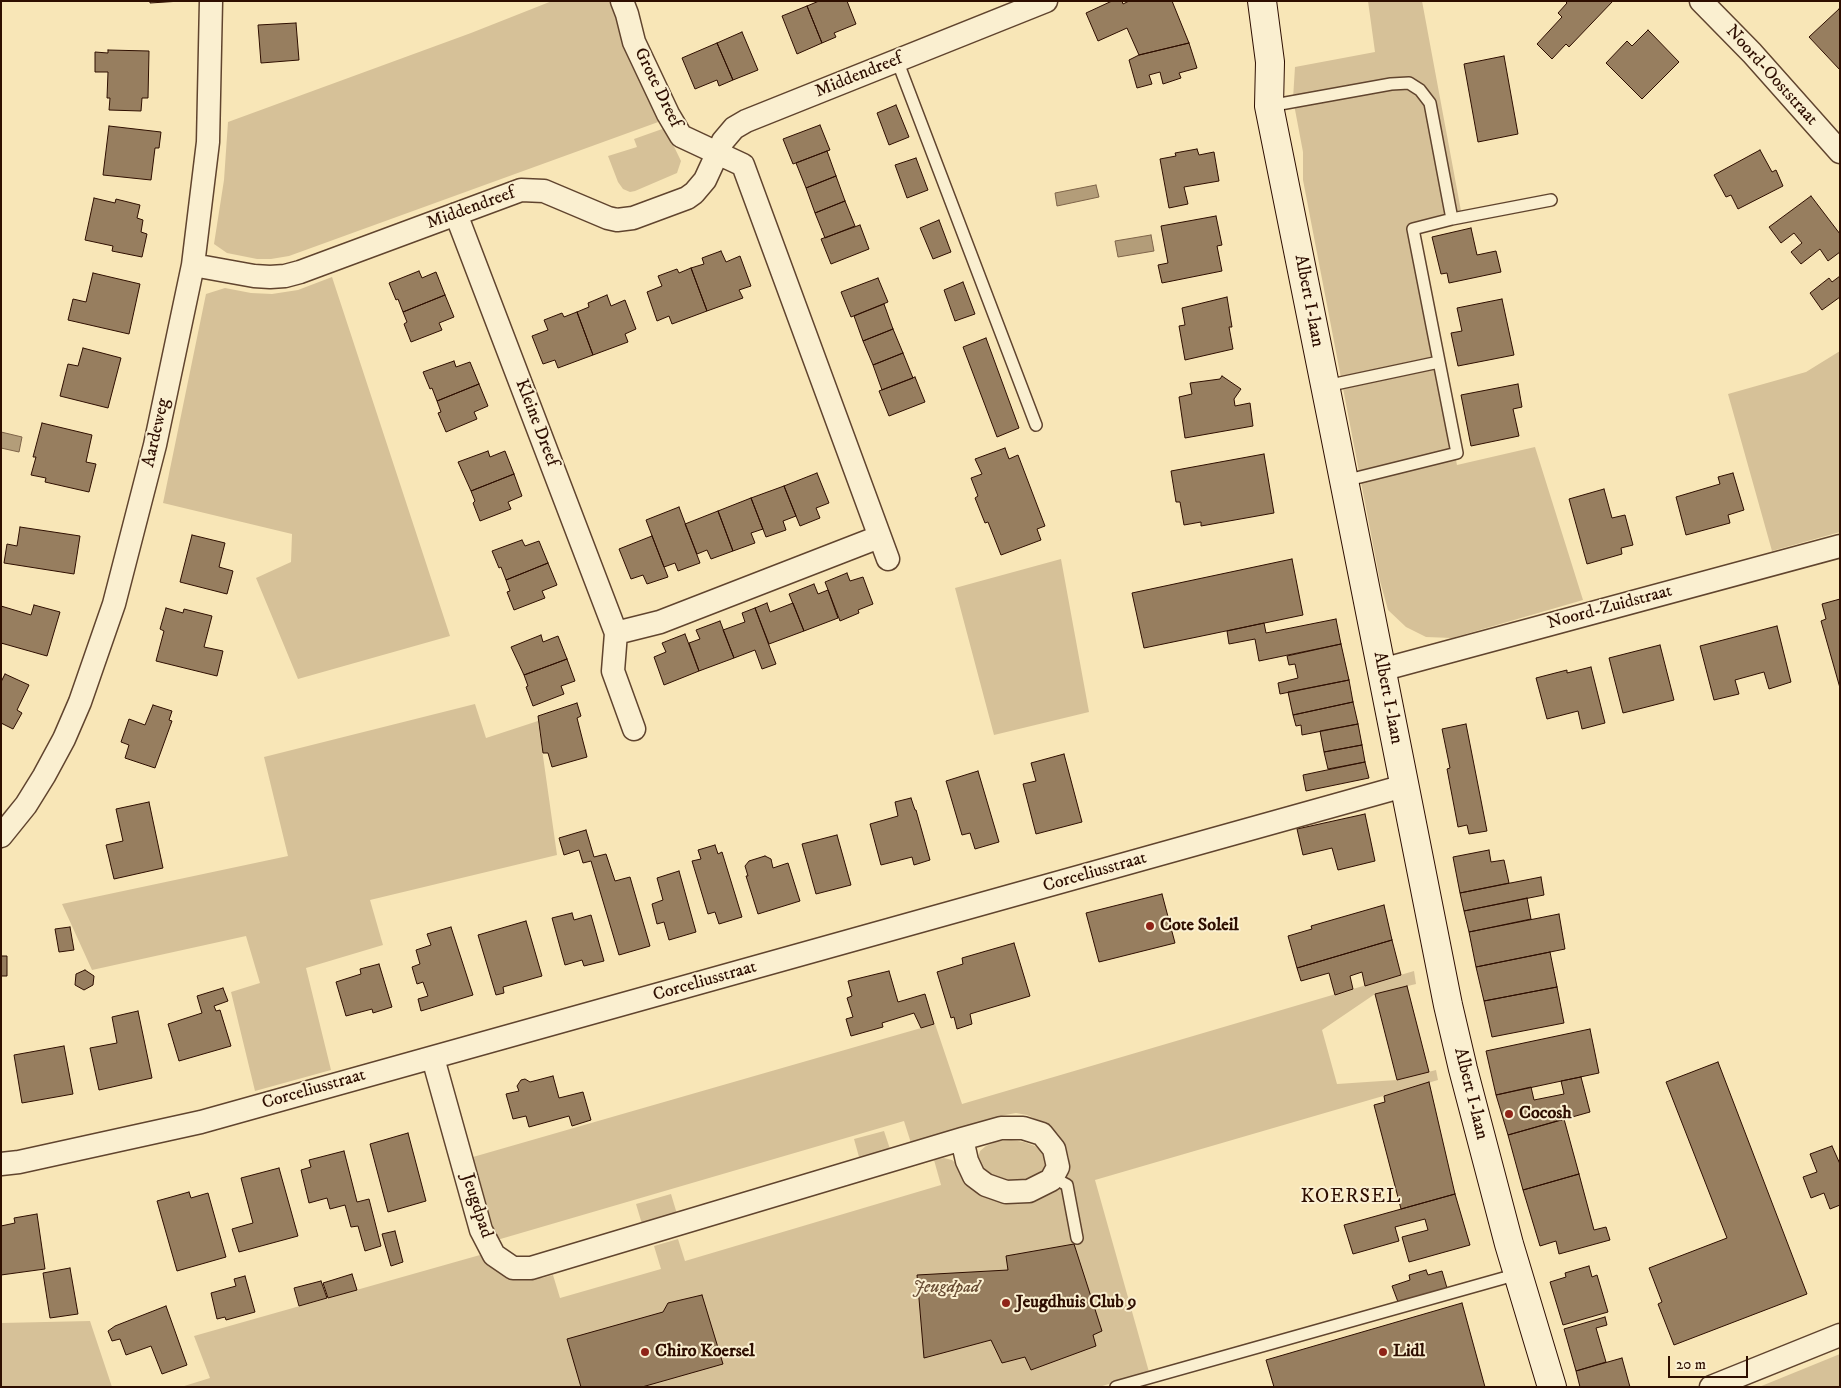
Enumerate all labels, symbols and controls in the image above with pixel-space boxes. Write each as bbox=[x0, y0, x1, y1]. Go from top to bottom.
street label: Noord-Ooststraat bbox=[1720, 21, 1822, 131]
street label: Grote Dreef bbox=[628, 45, 686, 131]
street label: Middendreef bbox=[812, 49, 906, 103]
street label: Middendreef bbox=[424, 183, 518, 235]
street label: Albert I-laan bbox=[1288, 253, 1328, 349]
street label: Kleine Dreef bbox=[510, 376, 562, 470]
street label: Aardeweg bbox=[139, 397, 175, 469]
street label: Noord-Zuidstraat bbox=[1545, 581, 1675, 635]
street label: Albert I-laan bbox=[1367, 650, 1407, 746]
street label: Corceliusstraat bbox=[1041, 848, 1149, 898]
place label: Cote Soleil bbox=[1160, 915, 1239, 937]
marker: Cote Soleil bbox=[1144, 920, 1156, 932]
street label: Corceliusstraat bbox=[651, 957, 759, 1007]
street label: Albert I-laan bbox=[1448, 1046, 1492, 1142]
street label: Corceliusstraat bbox=[260, 1065, 368, 1115]
place label: Cocosh bbox=[1519, 1103, 1572, 1125]
marker: Cocosh bbox=[1503, 1108, 1515, 1120]
street label: Jeugdpad bbox=[455, 1171, 497, 1241]
district label: KOERSEL bbox=[1300, 1186, 1402, 1210]
park label: Jeugdpad bbox=[912, 1277, 980, 1299]
place label: Jeugdhuis Club 9 bbox=[1016, 1292, 1137, 1314]
marker: Jeugdhuis Club 9 bbox=[1000, 1297, 1012, 1309]
place label: Chiro Koersel bbox=[655, 1341, 755, 1363]
place label: Lidl bbox=[1393, 1341, 1425, 1363]
marker: Chiro Koersel bbox=[639, 1346, 651, 1358]
marker: Lidl bbox=[1377, 1346, 1389, 1358]
scale bar bbox=[1671, 1346, 1751, 1378]
text: 20 m bbox=[1676, 1355, 1706, 1374]

